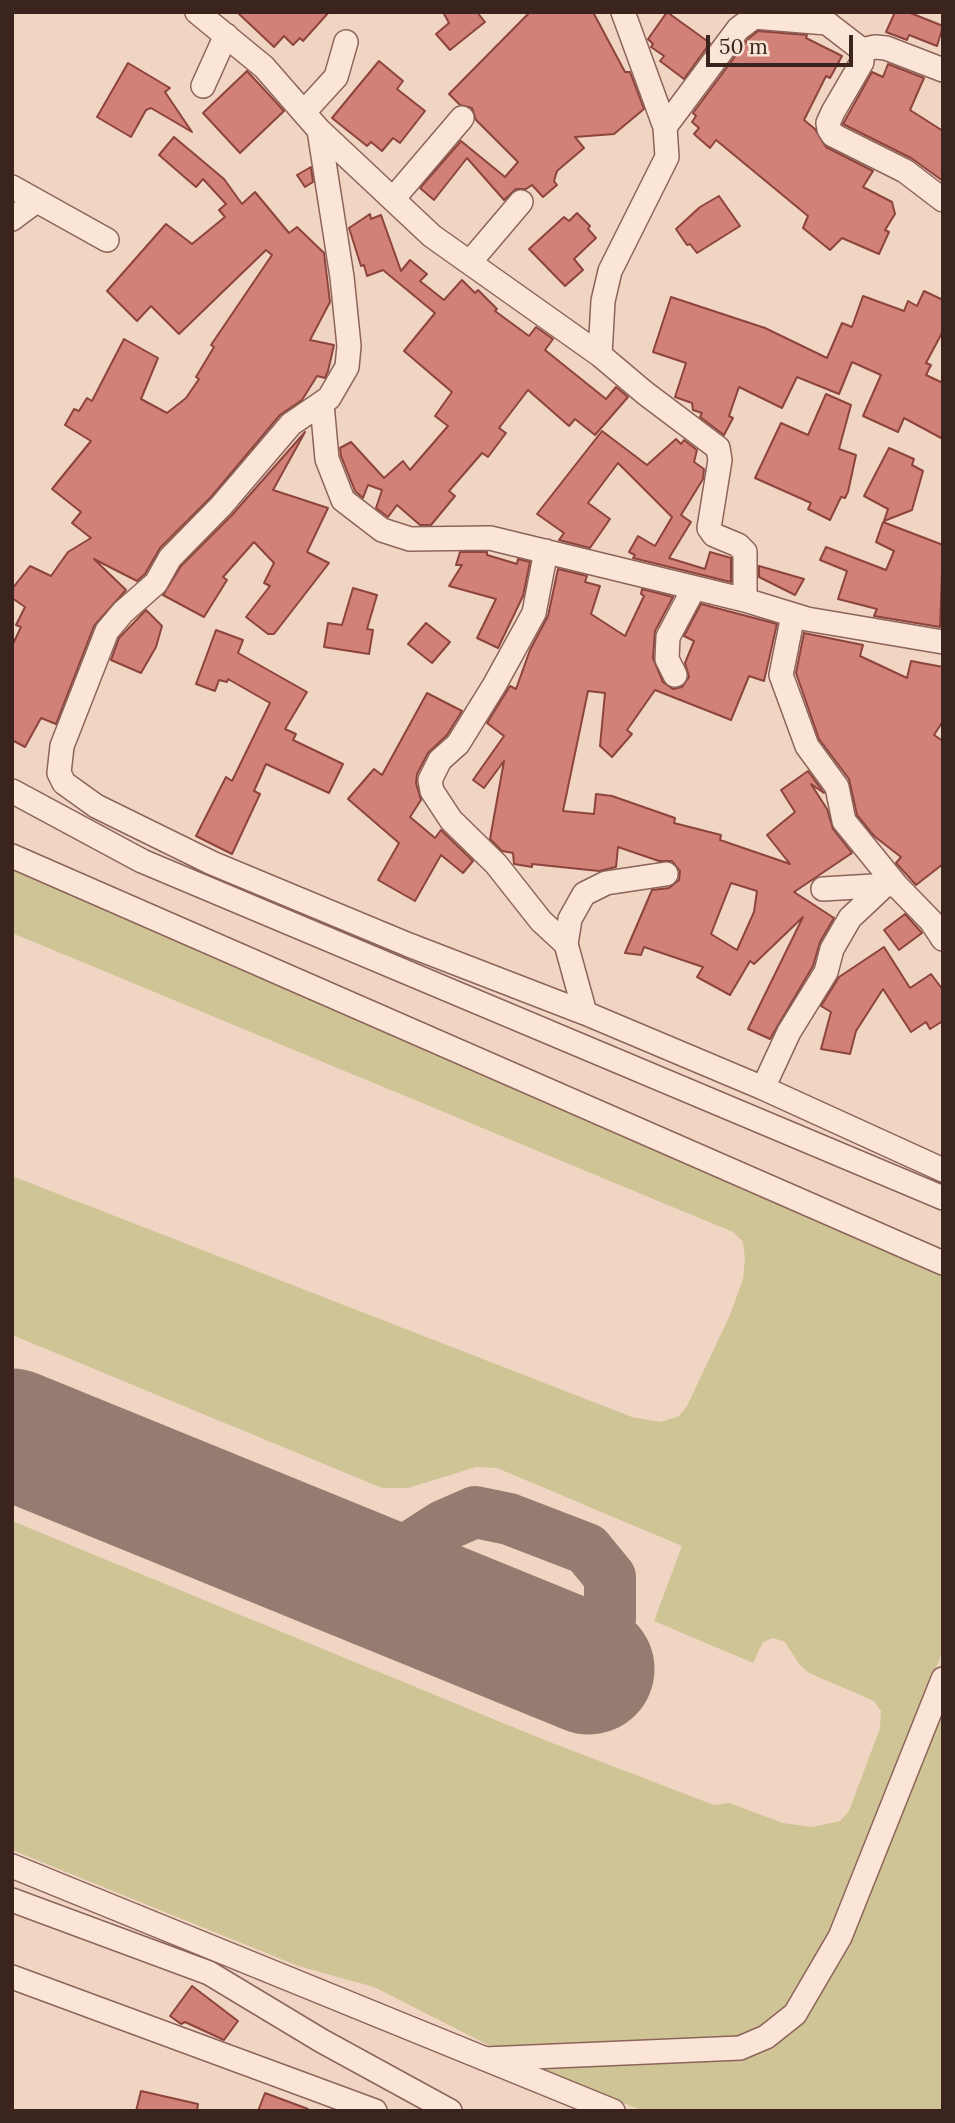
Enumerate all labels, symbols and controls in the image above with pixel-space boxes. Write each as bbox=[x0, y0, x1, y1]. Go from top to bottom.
scale bar bbox=[710, 21, 857, 65]
text: 50 m bbox=[719, 33, 768, 60]

